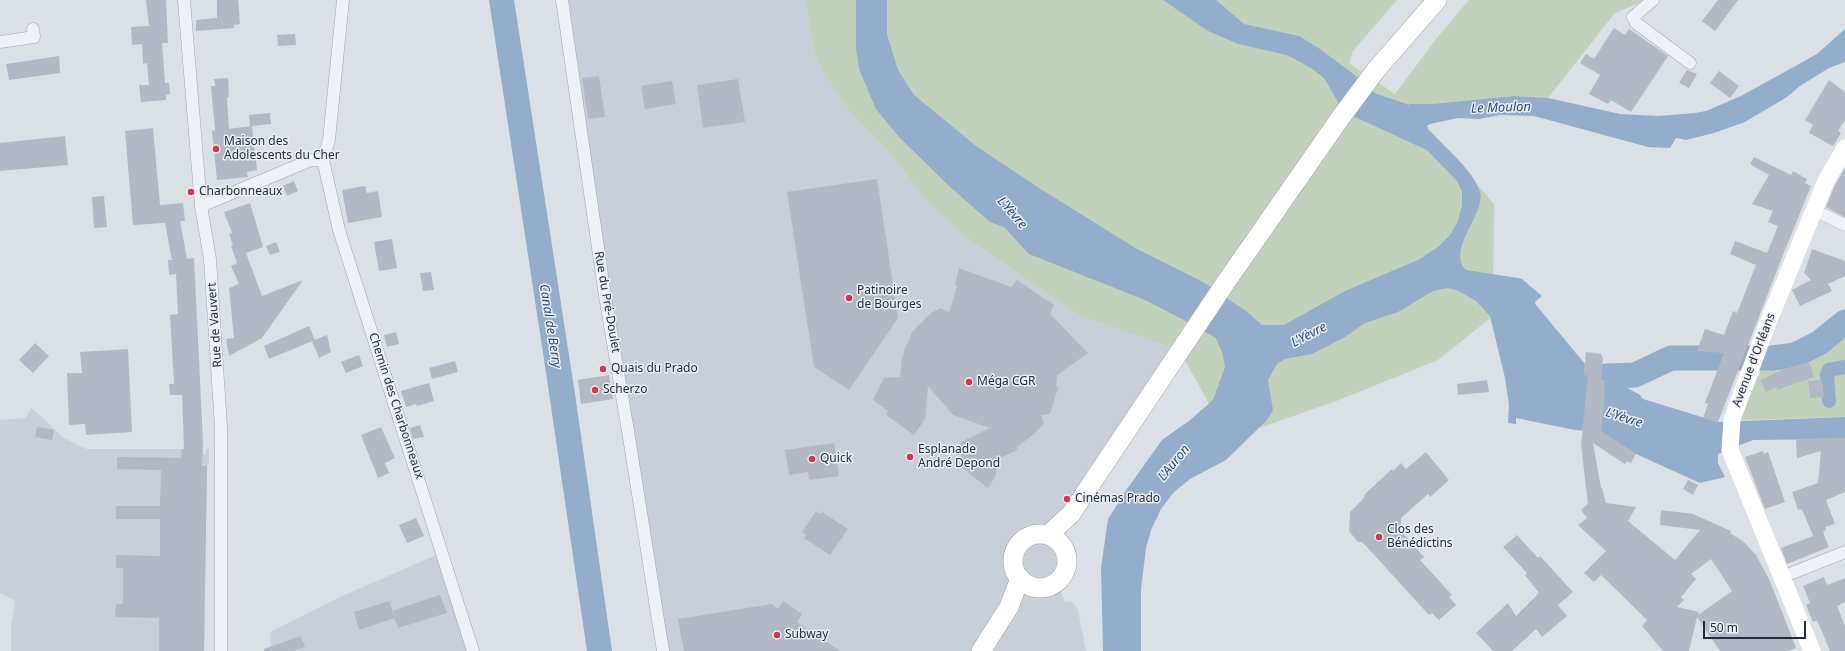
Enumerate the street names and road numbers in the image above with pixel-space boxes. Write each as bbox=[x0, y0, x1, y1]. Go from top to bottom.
street label: Rue du Pré-Doulet bbox=[591, 250, 623, 354]
street label: Rue de Vauvert bbox=[205, 282, 225, 368]
street label: Avenue d'Orléans bbox=[1729, 311, 1779, 409]
street label: Chemin des Charbonneaux bbox=[366, 331, 426, 481]

